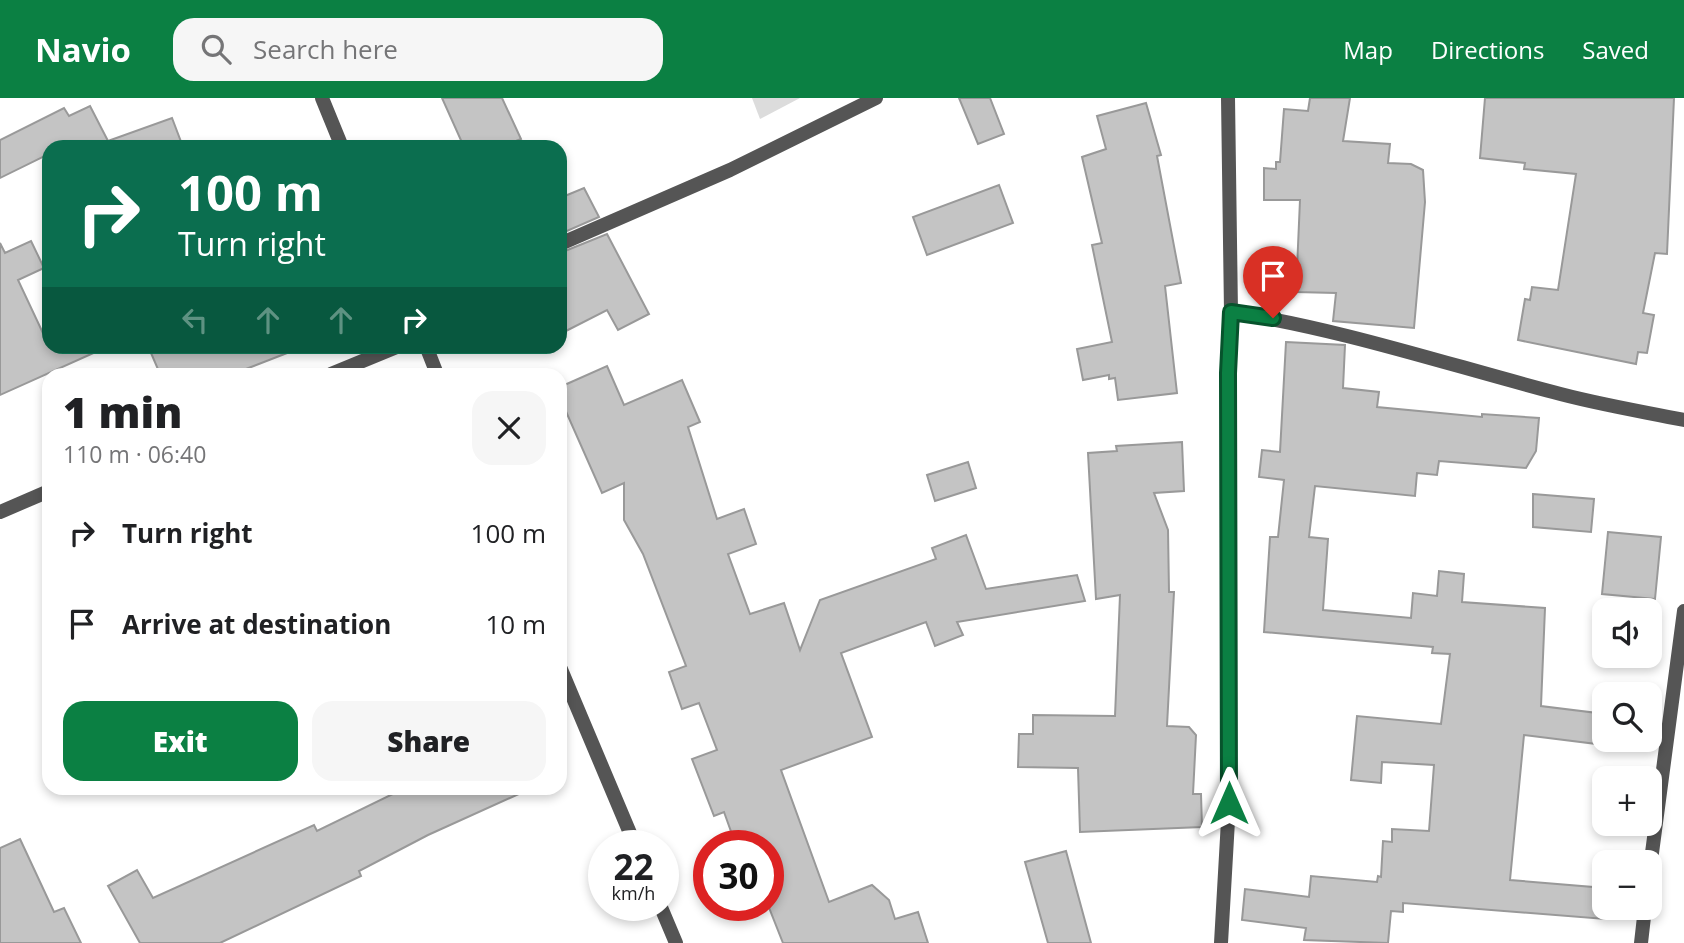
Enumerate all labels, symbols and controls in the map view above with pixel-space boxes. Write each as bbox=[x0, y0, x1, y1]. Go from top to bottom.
search box bbox=[173, 18, 663, 81]
text: Navio bbox=[35, 27, 131, 72]
icon: search bbox=[197, 30, 235, 68]
text: Search here bbox=[253, 31, 398, 67]
text: Map bbox=[1343, 33, 1393, 66]
text: Directions bbox=[1431, 33, 1544, 66]
text: Saved bbox=[1582, 33, 1649, 66]
text: 100 m bbox=[178, 159, 323, 225]
icon: right bbox=[63, 168, 154, 259]
text: Turn right bbox=[178, 222, 326, 265]
pin bbox=[1243, 246, 1303, 318]
icon: arrive bbox=[1254, 257, 1292, 295]
icon: left bbox=[176, 301, 214, 339]
icon: ahead bbox=[249, 301, 287, 339]
icon: ahead bbox=[322, 301, 360, 339]
icon: right bbox=[395, 301, 433, 339]
text: 1 min bbox=[63, 383, 182, 440]
button: close bbox=[472, 391, 546, 465]
text: 110 m · 06:40 bbox=[63, 438, 206, 470]
icon: right bbox=[63, 514, 101, 552]
text: Turn right bbox=[122, 515, 253, 551]
text: 100 m bbox=[471, 515, 546, 551]
map controls bbox=[1592, 598, 1662, 920]
button: sound bbox=[1592, 598, 1662, 668]
icon: arrive bbox=[63, 605, 101, 643]
text: Arrive at destination bbox=[122, 606, 391, 642]
text: 10 m bbox=[485, 606, 546, 642]
button: search bbox=[1592, 682, 1662, 752]
button: Exit bbox=[63, 701, 298, 781]
button: Share bbox=[312, 701, 546, 781]
position arrow bbox=[1192, 766, 1266, 840]
button: + bbox=[1592, 766, 1662, 836]
speed limit sign: 30 bbox=[693, 830, 784, 921]
text: 22 bbox=[613, 843, 654, 890]
button: − bbox=[1592, 850, 1662, 920]
text: km/h bbox=[612, 881, 655, 905]

